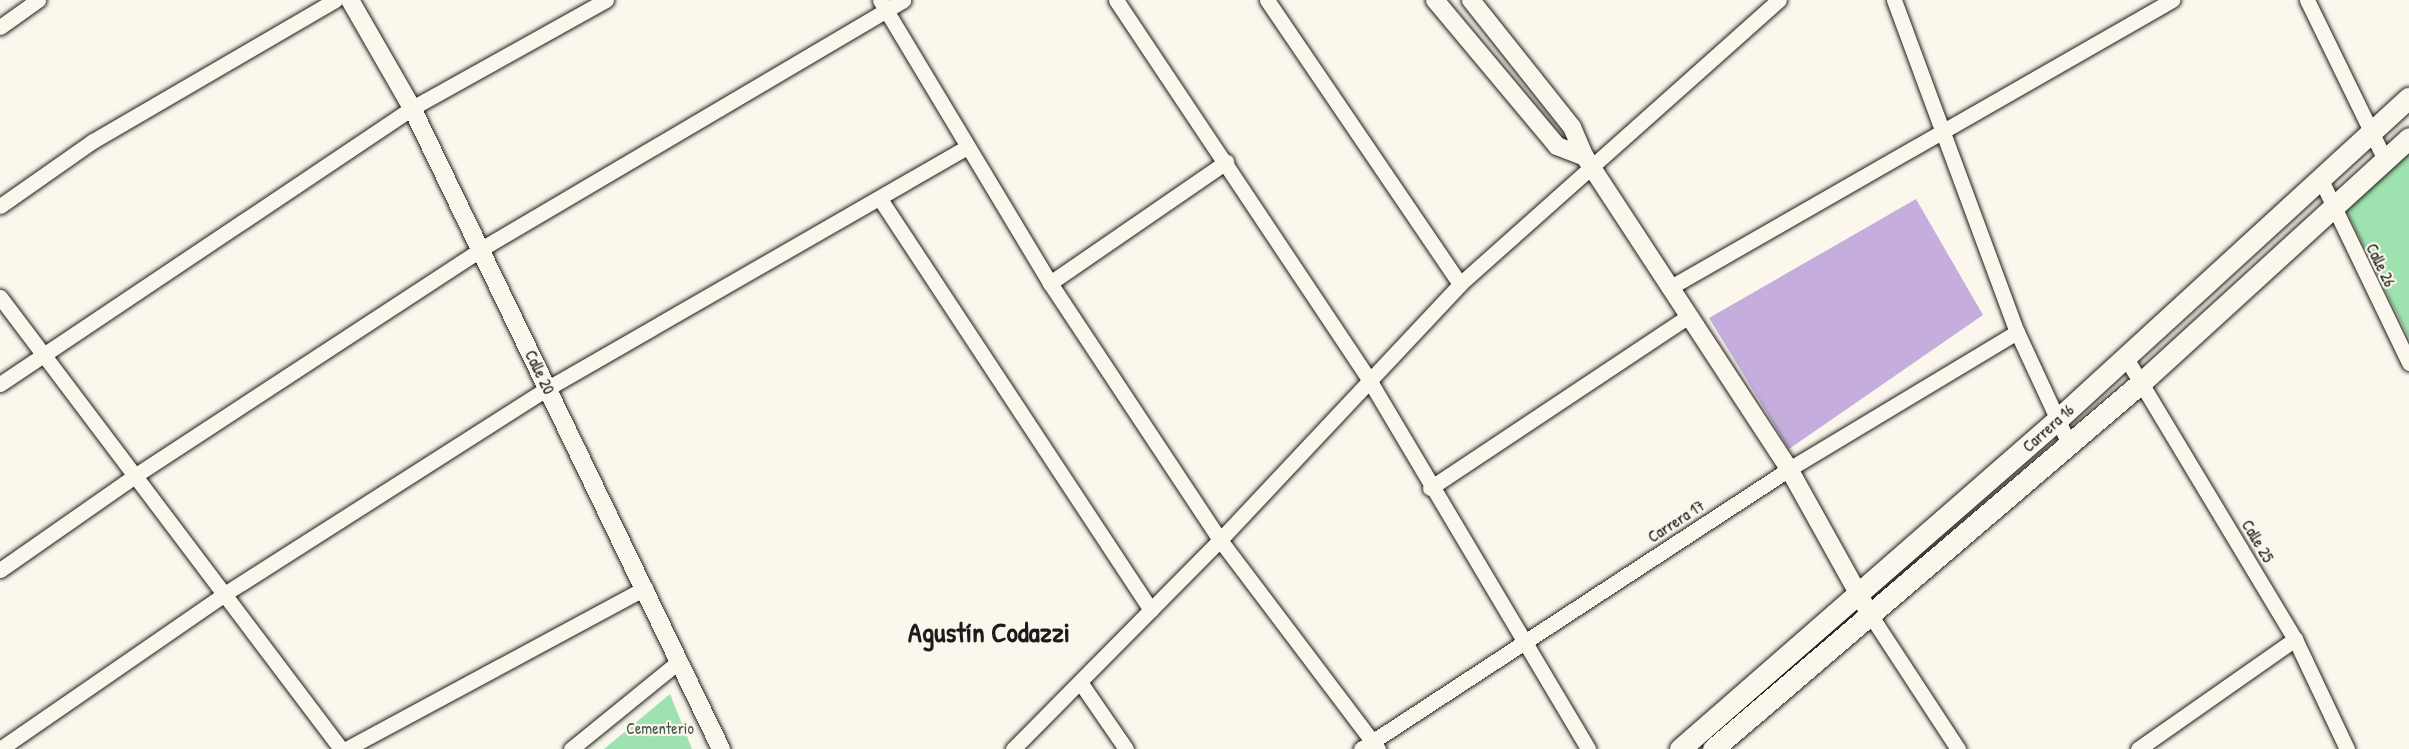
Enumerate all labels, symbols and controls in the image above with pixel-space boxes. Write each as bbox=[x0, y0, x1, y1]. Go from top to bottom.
street label: Calle 26 bbox=[2362, 240, 2400, 290]
street label: Calle 20 bbox=[521, 347, 559, 397]
street label: Carrera 16 bbox=[2019, 400, 2077, 456]
street label: Carrera 17 bbox=[1644, 496, 1708, 546]
street label: Calle 25 bbox=[2238, 516, 2278, 566]
district label: Agustín Codazzi bbox=[908, 615, 1070, 649]
park label: Cementerio bbox=[626, 718, 694, 738]

